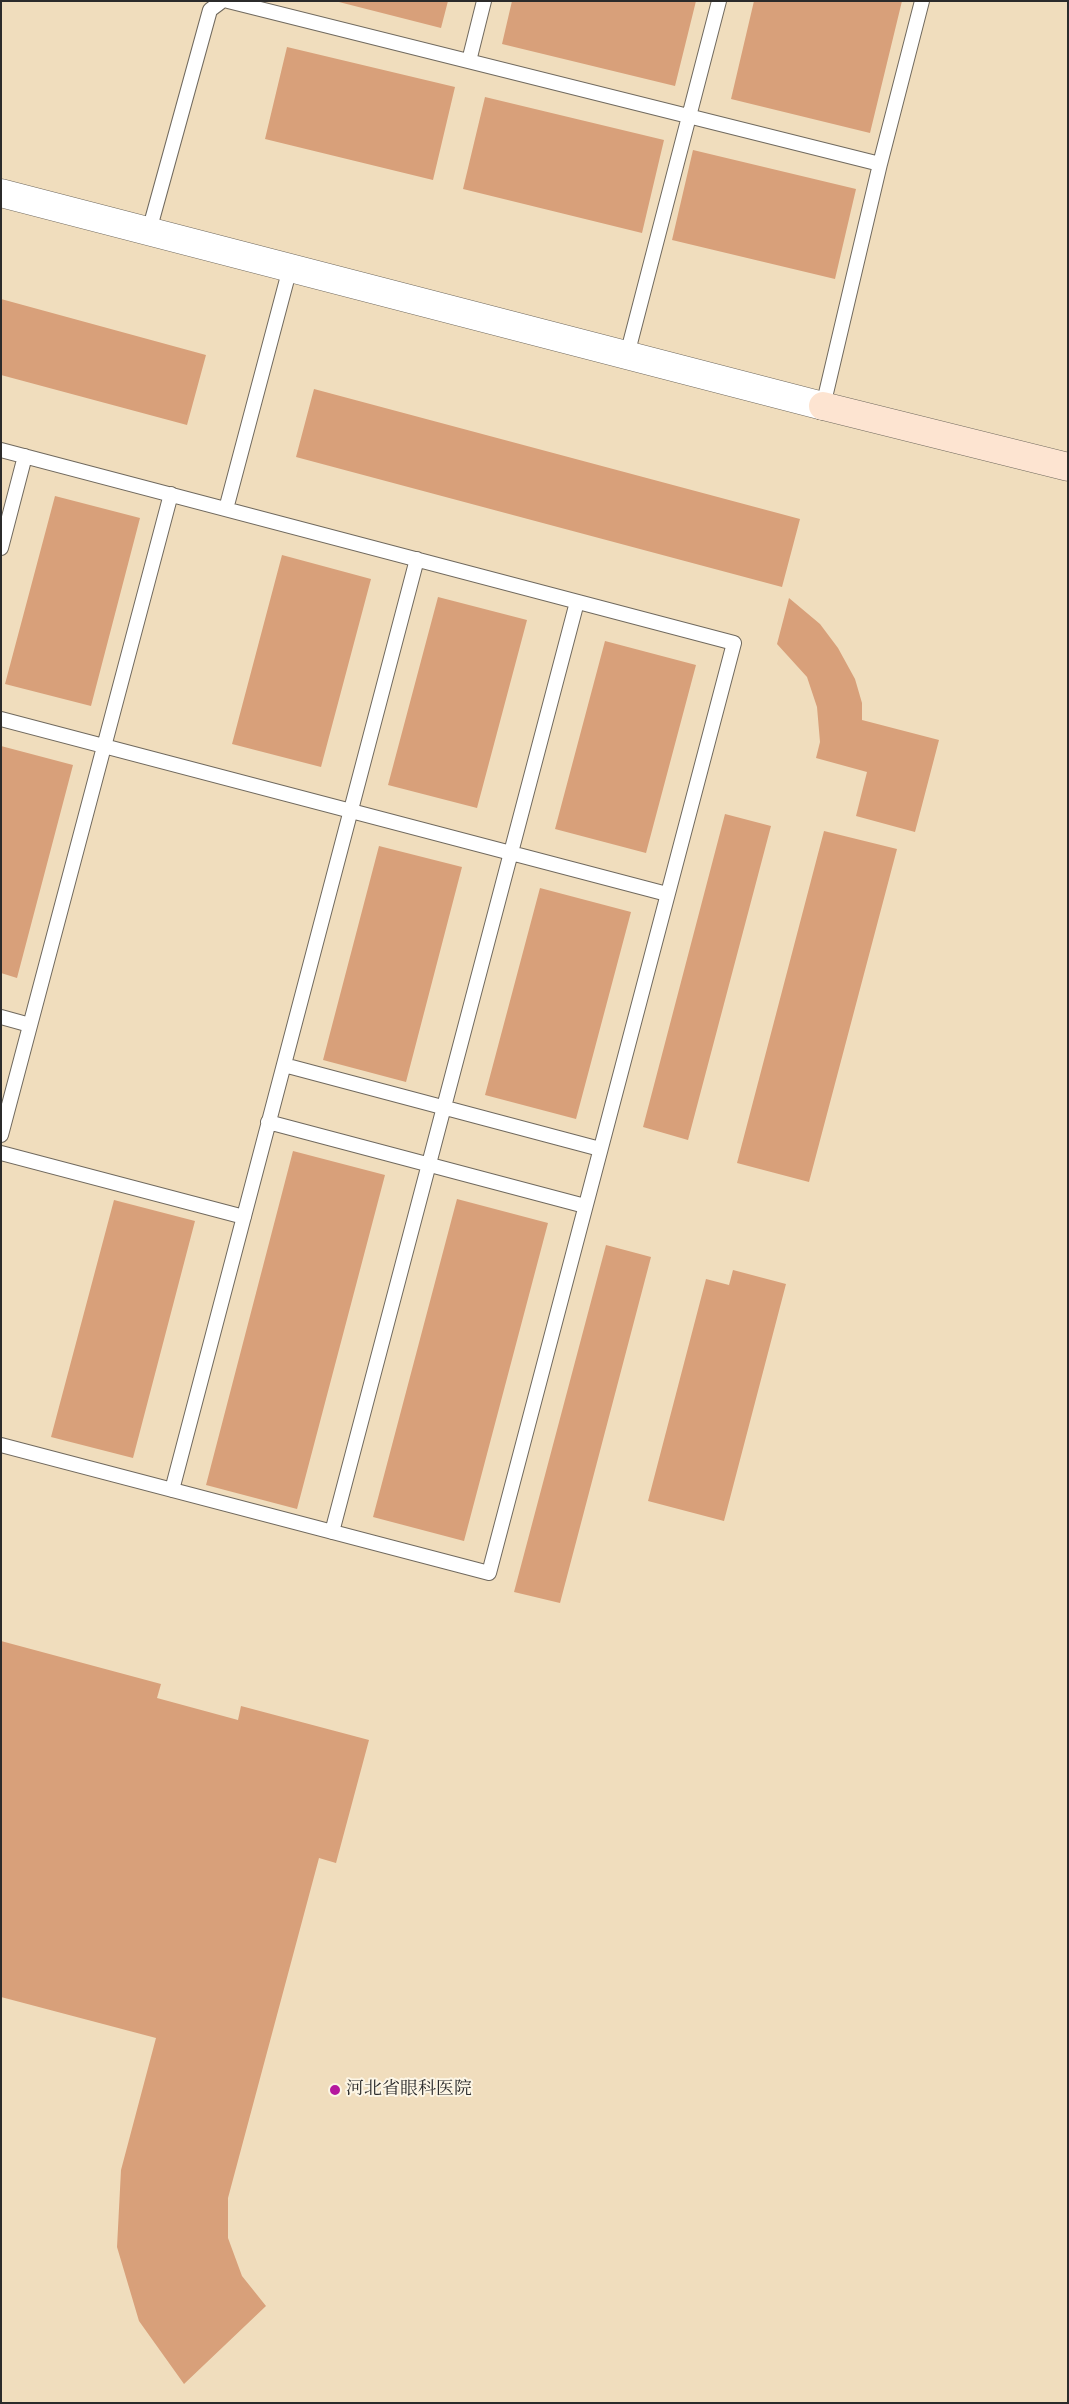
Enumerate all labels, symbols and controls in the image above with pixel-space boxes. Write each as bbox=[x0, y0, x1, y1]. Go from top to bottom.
place label: 河北省眼科医院 bbox=[346, 2079, 472, 2101]
marker: 河北省眼科医院 bbox=[328, 2083, 342, 2097]

